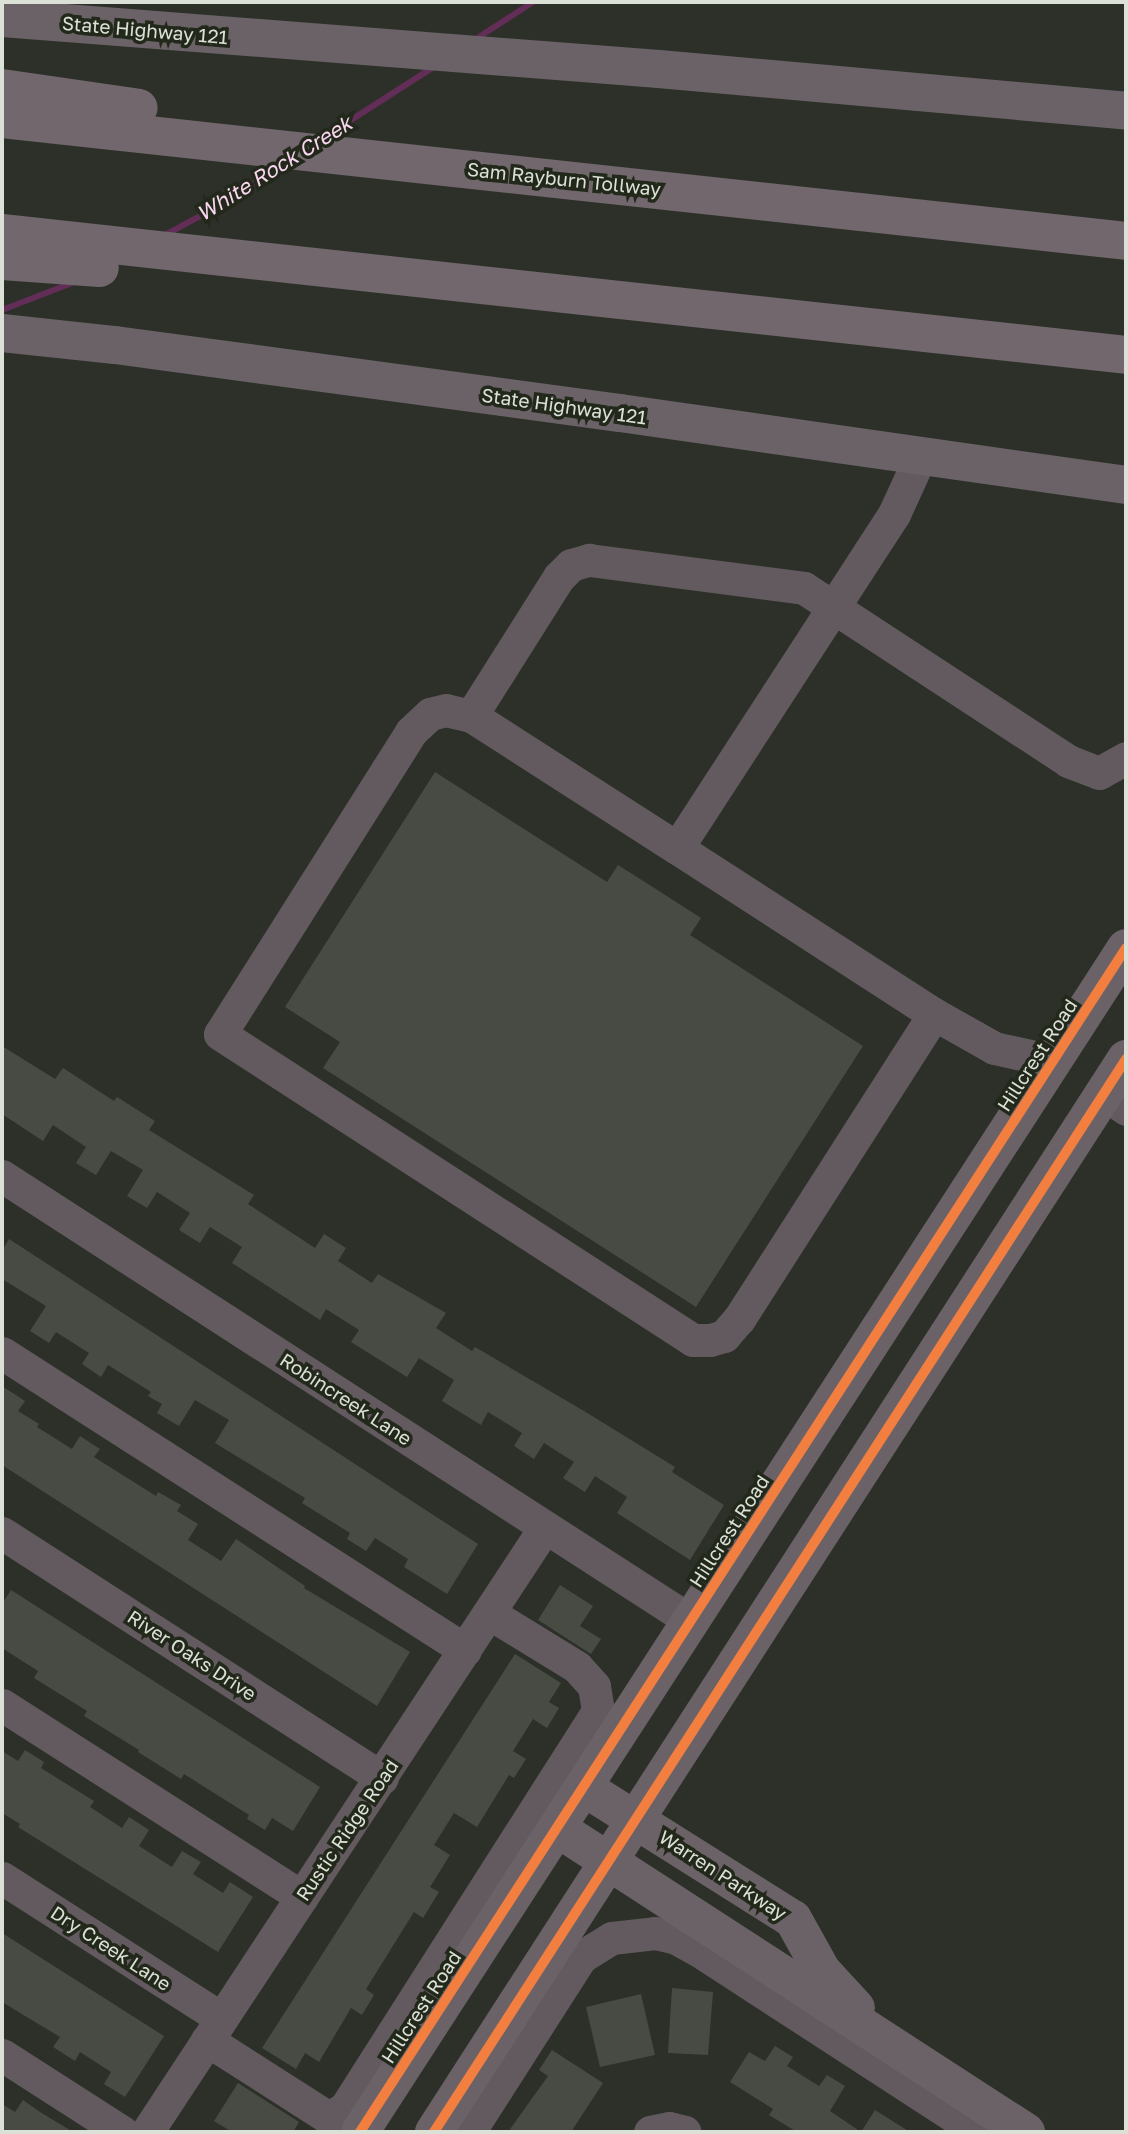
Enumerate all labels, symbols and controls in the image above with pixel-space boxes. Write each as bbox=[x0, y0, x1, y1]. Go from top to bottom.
street label: State Highway 121 bbox=[61, 11, 229, 49]
water label: White Rock Creek bbox=[192, 110, 356, 226]
street label: Sam Rayburn Tollway bbox=[466, 157, 662, 201]
street label: State Highway 121 bbox=[480, 383, 648, 429]
street label: Hillcrest Road bbox=[992, 995, 1082, 1115]
street label: Robincreek Lane bbox=[276, 1348, 416, 1450]
street label: Hillcrest Road bbox=[684, 1471, 774, 1591]
street label: River Oaks Drive bbox=[123, 1605, 261, 1705]
street label: Rustic Ridge Road bbox=[291, 1755, 403, 1905]
street label: Warren Parkway bbox=[655, 1825, 791, 1925]
street label: Dry Creek Lane bbox=[47, 1901, 175, 1995]
street label: Hillcrest Road bbox=[376, 1947, 466, 2067]

